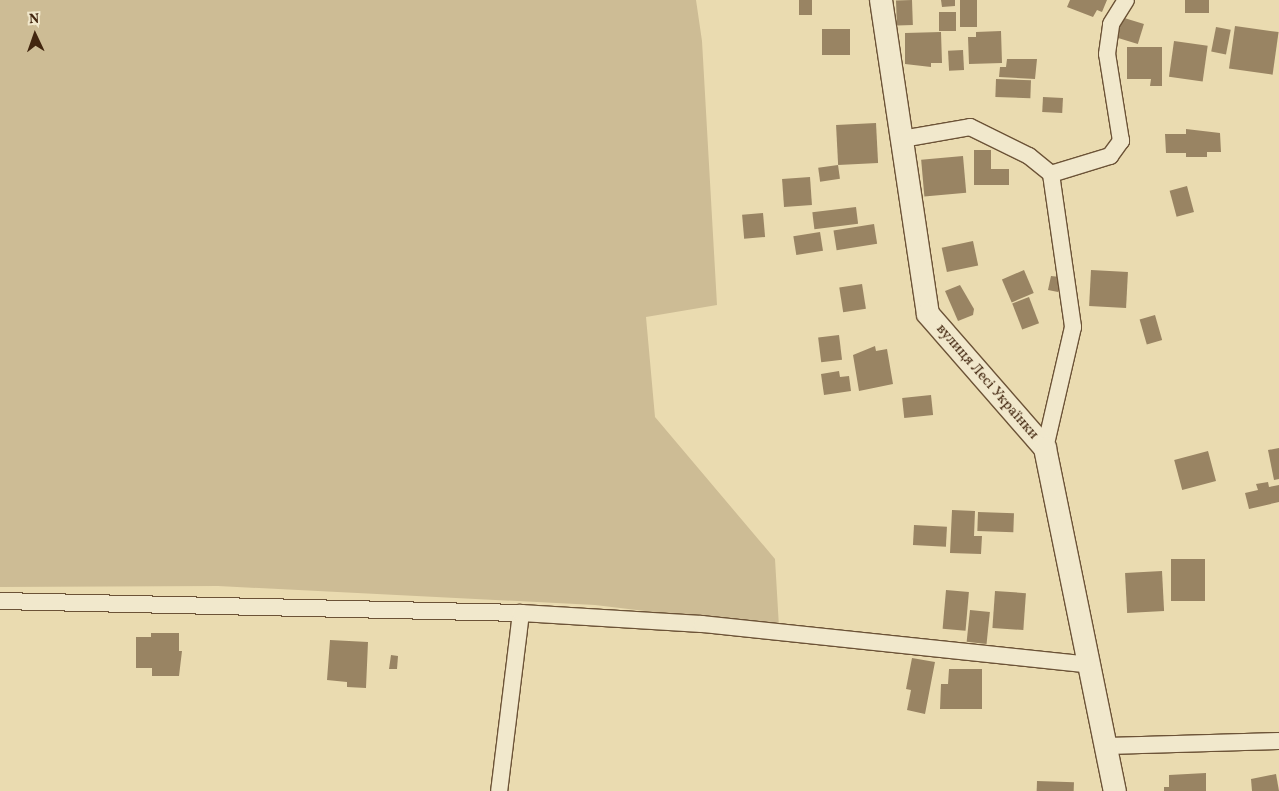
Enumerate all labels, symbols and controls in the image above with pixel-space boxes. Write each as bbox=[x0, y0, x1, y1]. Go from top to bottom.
north arrow bbox=[10, 10, 60, 60]
text: N bbox=[29, 10, 40, 29]
street label: вулиця Лесі Українки bbox=[932, 321, 1042, 443]

